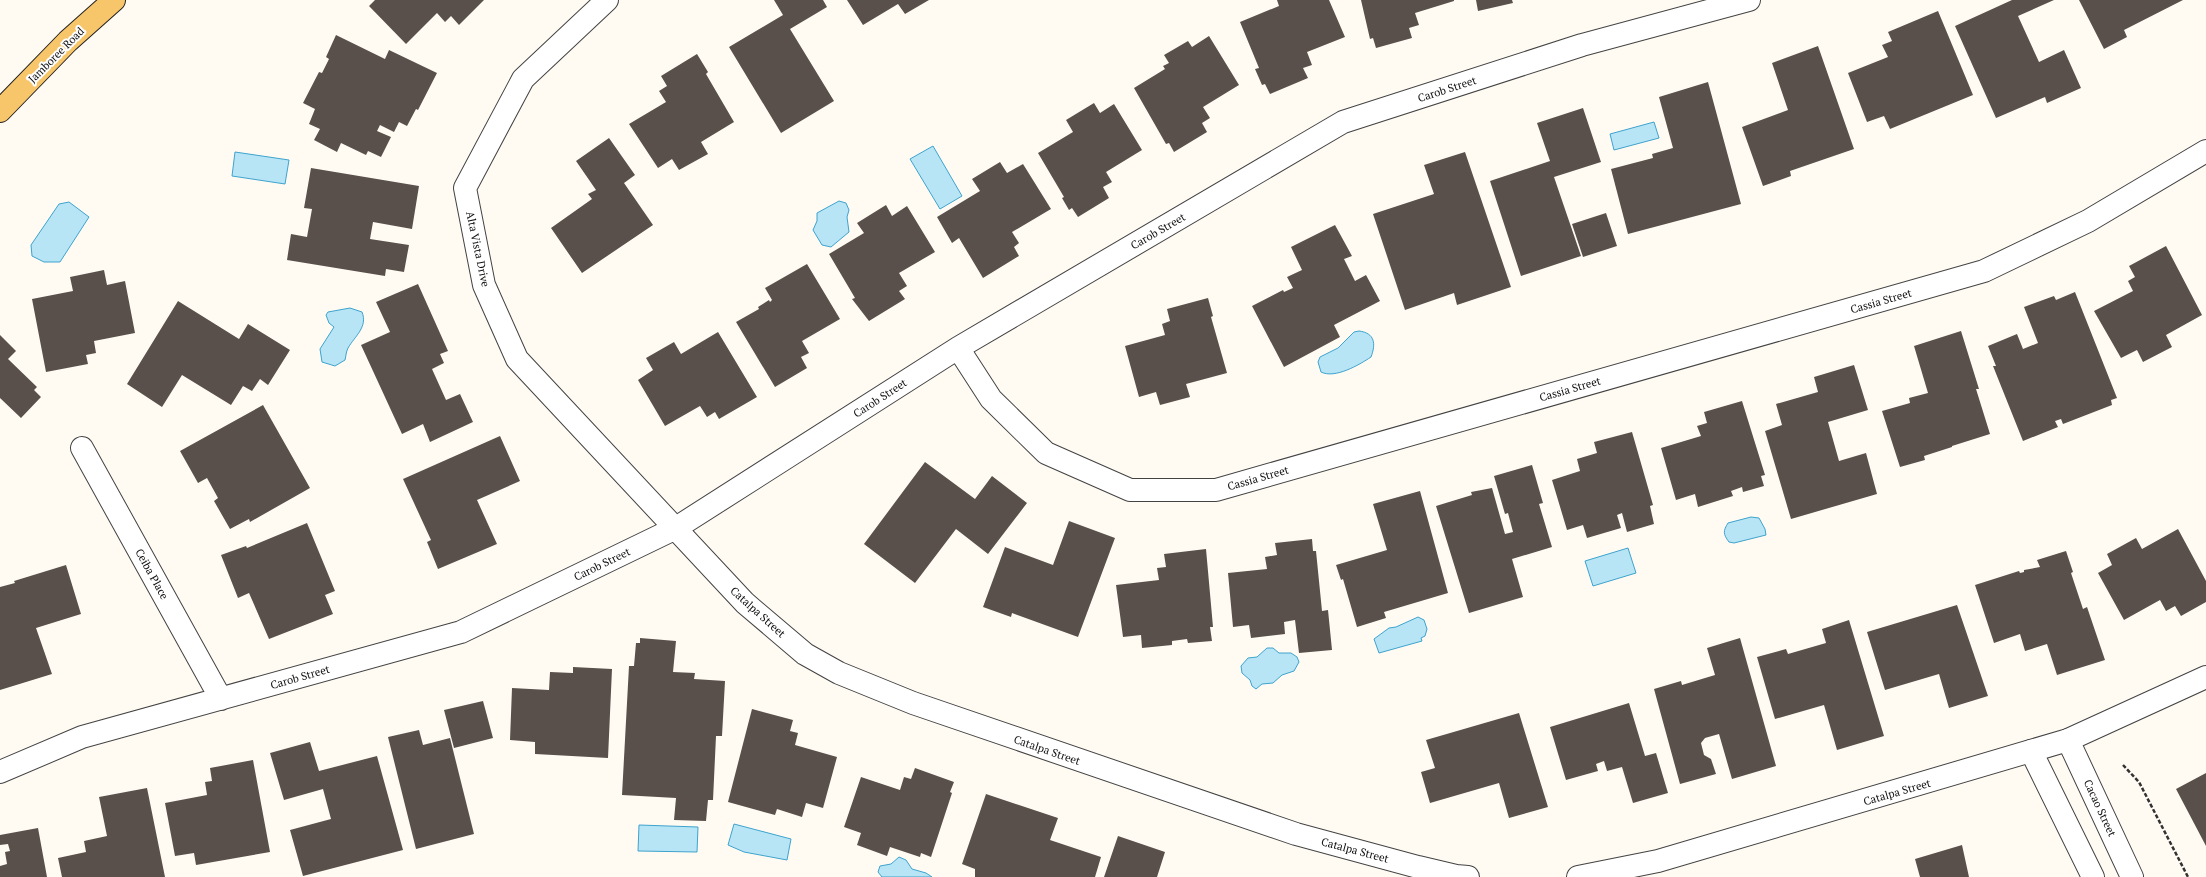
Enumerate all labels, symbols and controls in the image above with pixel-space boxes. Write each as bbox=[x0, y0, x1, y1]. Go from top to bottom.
street label: Jamboree Road bbox=[25, 24, 87, 86]
street label: Carob Street bbox=[1416, 73, 1478, 105]
street label: Alta Vista Drive bbox=[463, 210, 493, 289]
street label: Carob Street bbox=[1128, 210, 1188, 252]
street label: Cassia Street bbox=[1849, 286, 1913, 316]
street label: Cassia Street bbox=[1538, 374, 1602, 404]
street label: Carob Street bbox=[851, 376, 909, 420]
street label: Cassia Street bbox=[1226, 463, 1290, 493]
street label: Carob Street bbox=[572, 544, 632, 584]
street label: Ceiba Place bbox=[132, 546, 172, 602]
street label: Catalpa Street bbox=[728, 584, 788, 640]
street label: Carob Street bbox=[269, 662, 331, 692]
street label: Catalpa Street bbox=[1012, 732, 1082, 768]
street label: Catalpa Street bbox=[1862, 776, 1932, 808]
street label: Cacao Street bbox=[2081, 777, 2119, 839]
street label: Catalpa Street bbox=[1320, 834, 1390, 866]

